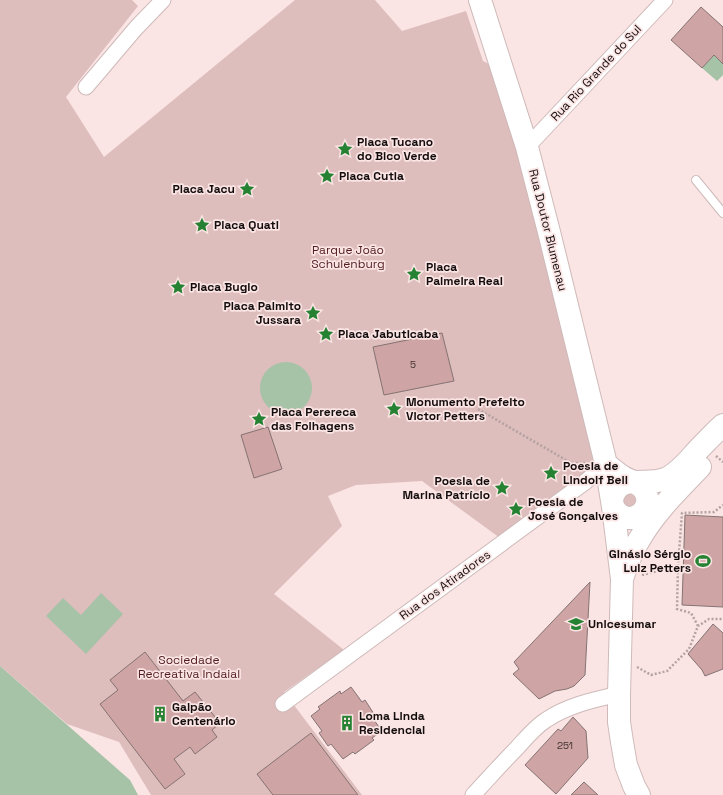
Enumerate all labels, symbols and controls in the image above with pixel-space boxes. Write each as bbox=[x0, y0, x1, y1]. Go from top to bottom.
street label: Rua Rio Grande do Sul bbox=[547, 21, 645, 125]
place label: Placa Tucano do Bico Verde bbox=[357, 134, 437, 164]
place icon: Placa Tucano do Bico Verde bbox=[336, 140, 354, 158]
place icon: Placa Cutia bbox=[318, 167, 336, 185]
street label: Rua Doutor Blumenau bbox=[525, 167, 571, 293]
place label: Placa Cutia bbox=[339, 168, 404, 184]
place icon: Placa Jacu bbox=[238, 180, 256, 198]
place label: Placa Jacu bbox=[173, 181, 235, 197]
place icon: Placa Quati bbox=[193, 216, 211, 234]
place label: Placa Quati bbox=[214, 217, 279, 233]
park label: Parque João Schulenburg bbox=[311, 242, 385, 272]
place label: Placa Palmeira Real bbox=[426, 259, 503, 289]
place icon: Placa Palmeira Real bbox=[405, 265, 423, 283]
place icon: Placa Bugio bbox=[169, 278, 187, 296]
place label: Placa Bugio bbox=[190, 279, 258, 295]
place label: Placa Palmito Jussara bbox=[223, 298, 301, 328]
place icon: Placa Palmito Jussara bbox=[304, 304, 322, 322]
place icon: Placa Jabuticaba bbox=[317, 325, 335, 343]
place label: Placa Jabuticaba bbox=[338, 326, 438, 342]
house number: 5 bbox=[410, 358, 416, 371]
place label: Monumento Prefeito Victor Petters bbox=[406, 394, 525, 424]
place icon: Monumento Prefeito Victor Petters bbox=[385, 400, 403, 418]
place label: Placa Perereca das Folhagens bbox=[271, 404, 356, 434]
place icon: Placa Perereca das Folhagens bbox=[250, 410, 268, 428]
place label: Poesia de Lindolf Bell bbox=[563, 458, 628, 488]
place icon: Poesia de Lindolf Bell bbox=[542, 464, 560, 482]
place label: Poesia de Marina Patrício bbox=[403, 473, 490, 503]
place icon: Poesia de Marina Patrício bbox=[493, 479, 511, 497]
place label: Poesia de José Gonçalves bbox=[528, 494, 618, 524]
place icon: Poesia de José Gonçalves bbox=[507, 500, 525, 518]
street label: Rua dos Atiradores bbox=[396, 546, 494, 624]
place label: Ginásio Sérgio Luiz Petters bbox=[609, 546, 691, 576]
sports icon: Ginásio Sérgio Luiz Petters bbox=[694, 552, 712, 570]
school or university icon: Unicesumar bbox=[567, 615, 585, 633]
place label: Unicesumar bbox=[588, 616, 656, 632]
park label: Sociedade Recreativa Indaial bbox=[138, 652, 240, 682]
place label: Galpão Centenário bbox=[172, 699, 236, 729]
building icon: Galpão Centenário bbox=[151, 705, 169, 723]
place label: Loma Linda Residencial bbox=[359, 708, 425, 738]
building icon: Loma Linda Residencial bbox=[338, 714, 356, 732]
house number: 251 bbox=[557, 739, 573, 752]

